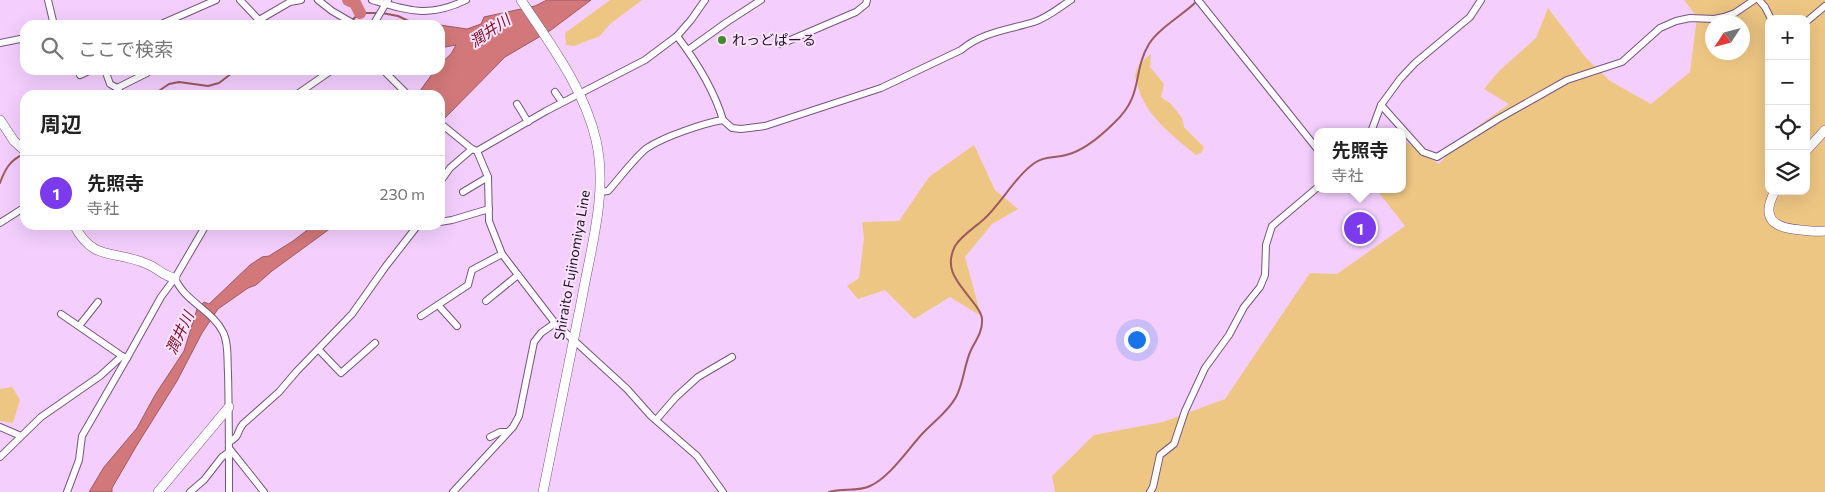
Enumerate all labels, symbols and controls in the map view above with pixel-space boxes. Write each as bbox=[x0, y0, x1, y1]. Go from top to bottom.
water label: 潤井川 bbox=[466, 9, 515, 50]
north arrow bbox=[1705, 15, 1750, 60]
map controls bbox=[1765, 15, 1810, 195]
button: + bbox=[1765, 15, 1810, 60]
search box bbox=[20, 20, 445, 75]
place label: れっどぱーる bbox=[732, 31, 816, 48]
icon: search bbox=[38, 34, 66, 62]
marker: れっどぱーる bbox=[716, 34, 728, 46]
text: ここで検索 bbox=[78, 37, 173, 60]
button: − bbox=[1765, 60, 1810, 105]
button: locate bbox=[1765, 105, 1810, 150]
text: 周辺 bbox=[40, 111, 82, 136]
popup bbox=[1314, 128, 1406, 193]
text: 先照寺 bbox=[1331, 138, 1389, 161]
button: layers bbox=[1765, 150, 1810, 195]
text: 寺社 bbox=[1331, 165, 1364, 184]
text: 先照寺 bbox=[87, 171, 144, 194]
text: 1 bbox=[52, 184, 60, 203]
text: 230 m bbox=[380, 184, 425, 203]
street label: Shiraito Fujinomiya Line bbox=[550, 189, 593, 341]
text: 寺社 bbox=[87, 198, 119, 217]
pin: 1 bbox=[1344, 209, 1376, 247]
water label: 潤井川 bbox=[161, 307, 198, 357]
your location bbox=[1124, 327, 1150, 353]

